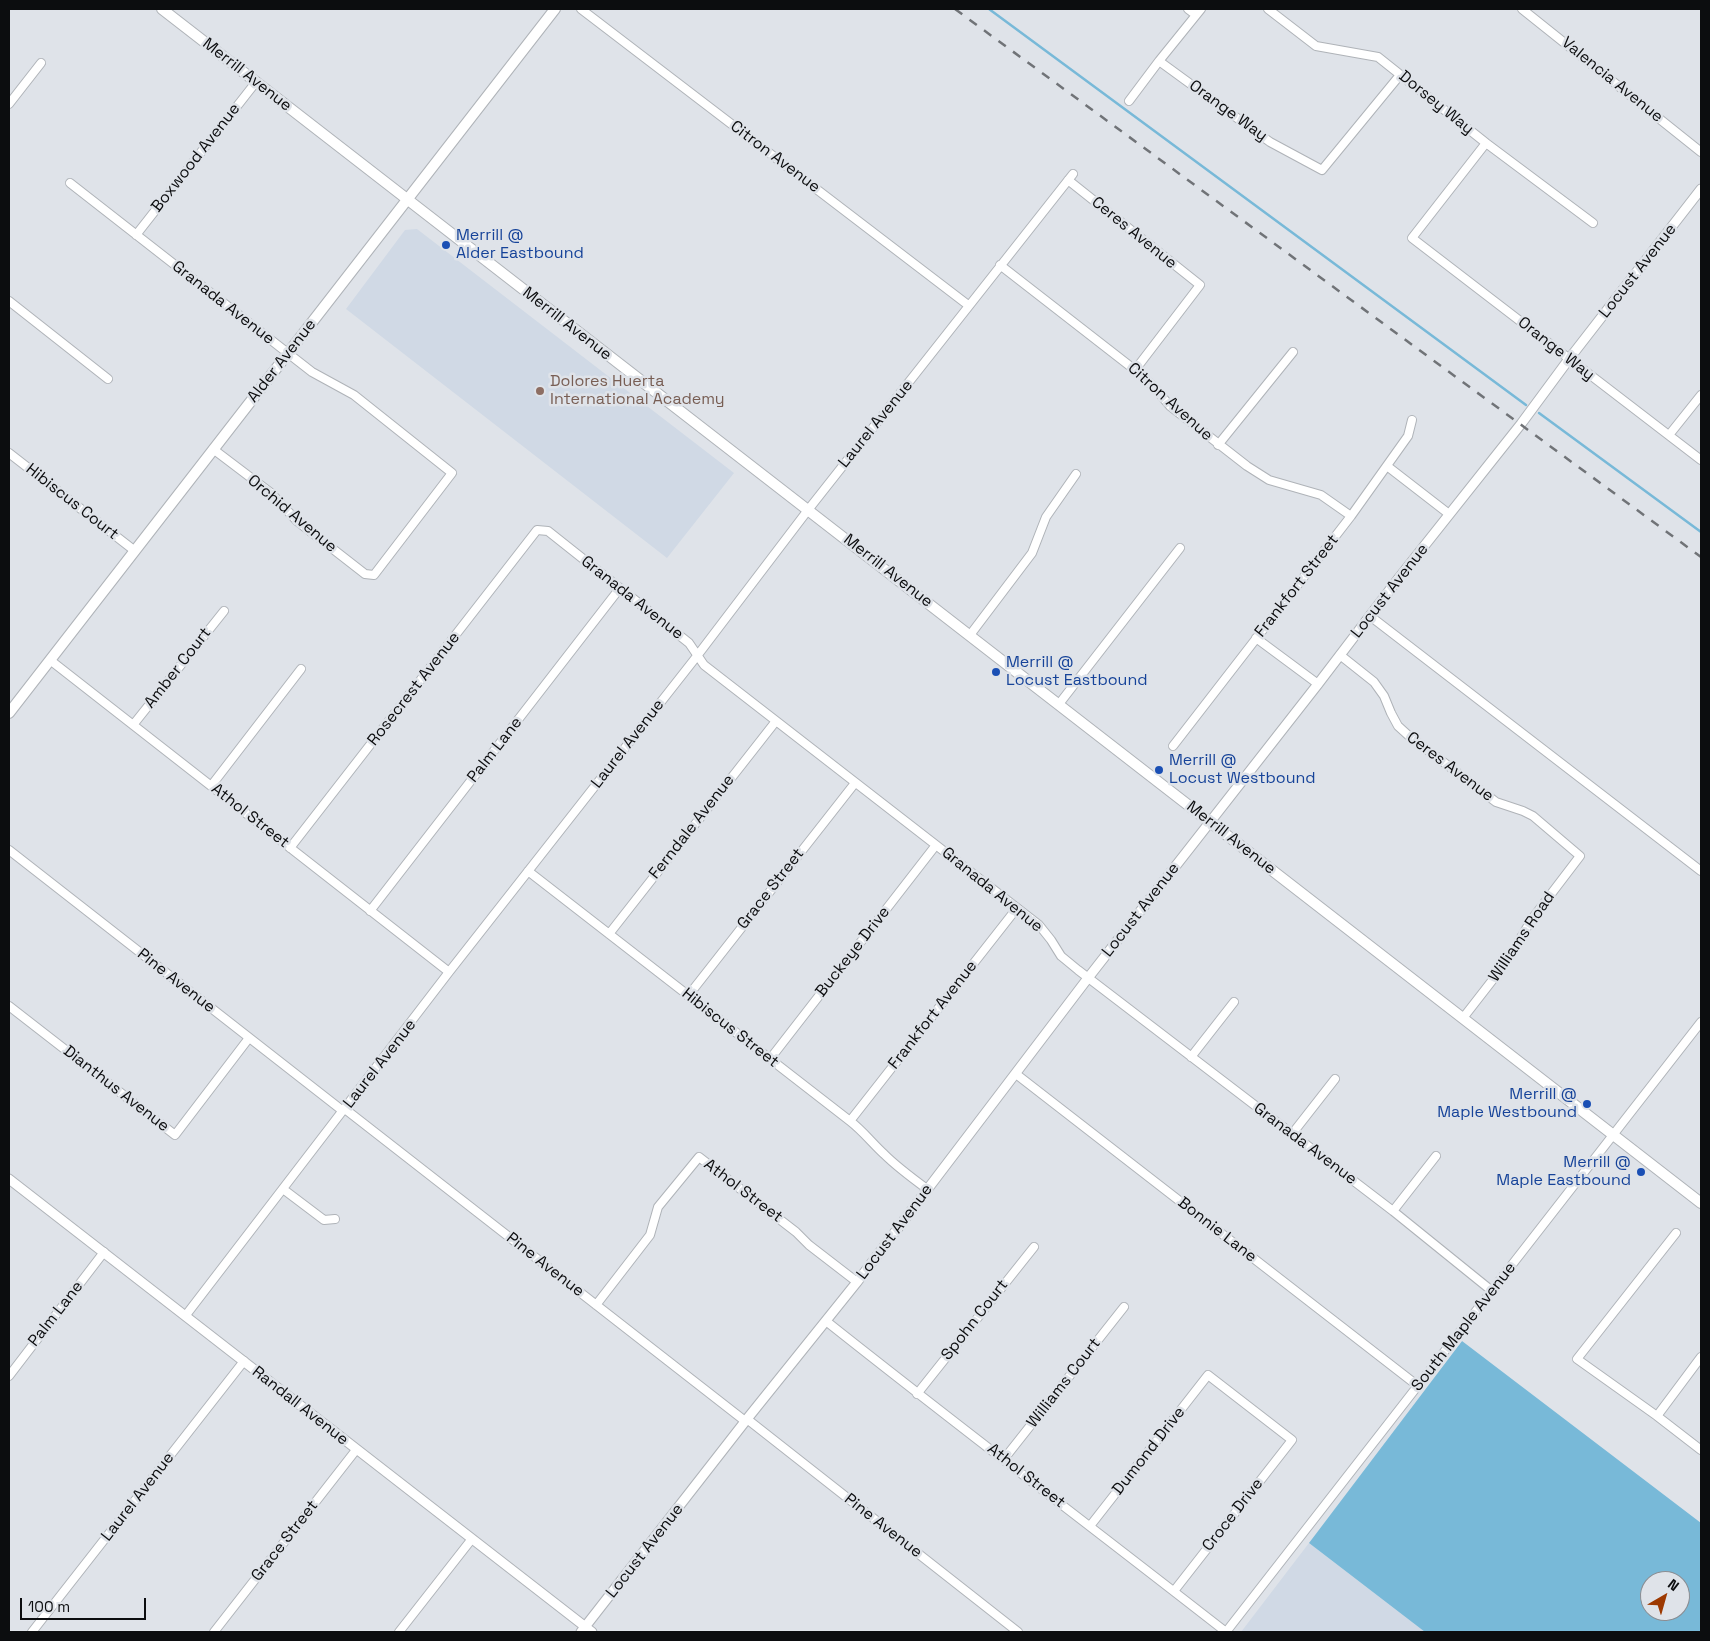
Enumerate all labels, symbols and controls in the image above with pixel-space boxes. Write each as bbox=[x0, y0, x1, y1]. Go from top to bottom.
street label: Valencia Avenue bbox=[1557, 33, 1667, 127]
street label: Merrill Avenue bbox=[199, 34, 295, 116]
street label: Dorsey Way bbox=[1395, 67, 1477, 139]
street label: Orange Way bbox=[1185, 76, 1271, 146]
street label: Boxwood Avenue bbox=[148, 100, 244, 216]
street label: Citron Avenue bbox=[726, 117, 824, 197]
street label: Ceres Avenue bbox=[1088, 193, 1180, 273]
street label: Locust Avenue bbox=[1595, 220, 1681, 322]
place label: Merrill @ Alder Eastbound bbox=[456, 226, 584, 264]
marker: Merrill @ Alder Eastbound bbox=[440, 239, 452, 251]
street label: Granada Avenue bbox=[168, 257, 278, 349]
street label: Merrill Avenue bbox=[519, 283, 615, 365]
street label: Orange Way bbox=[1514, 313, 1598, 385]
street label: Alder Avenue bbox=[244, 316, 320, 406]
street label: Citron Avenue bbox=[1124, 359, 1216, 445]
place label: Dolores Huerta International Academy bbox=[550, 372, 725, 410]
street label: Laurel Avenue bbox=[835, 376, 917, 472]
marker: Dolores Huerta International Academy bbox=[534, 385, 546, 397]
street label: Hibiscus Court bbox=[22, 460, 122, 544]
street label: Orchid Avenue bbox=[243, 471, 341, 557]
street label: Merrill Avenue bbox=[840, 530, 936, 612]
street label: Frankfort Street bbox=[1251, 531, 1343, 641]
street label: Locust Avenue bbox=[1347, 540, 1433, 642]
street label: Granada Avenue bbox=[577, 552, 687, 644]
street label: Amber Court bbox=[141, 624, 215, 712]
street label: Rosecrest Avenue bbox=[364, 628, 464, 750]
place label: Merrill @ Locust Eastbound bbox=[1006, 653, 1147, 691]
marker: Merrill @ Locust Eastbound bbox=[990, 666, 1002, 678]
street label: Laurel Avenue bbox=[587, 696, 669, 792]
street label: Palm Lane bbox=[464, 713, 526, 787]
street label: Ceres Avenue bbox=[1403, 728, 1497, 806]
place label: Merrill @ Locust Westbound bbox=[1169, 751, 1316, 789]
marker: Merrill @ Locust Westbound bbox=[1153, 764, 1165, 776]
street label: Ferndale Avenue bbox=[645, 771, 739, 883]
street label: Athol Street bbox=[207, 780, 293, 852]
street label: Merrill Avenue bbox=[1183, 797, 1279, 879]
street label: Granada Avenue bbox=[938, 843, 1046, 937]
street label: Grace Street bbox=[733, 845, 809, 933]
street label: Locust Avenue bbox=[1098, 859, 1184, 961]
street label: Williams Road bbox=[1485, 888, 1559, 986]
street label: Buckeye Drive bbox=[812, 903, 894, 1001]
street label: Pine Avenue bbox=[133, 945, 219, 1017]
street label: Frankfort Avenue bbox=[885, 957, 981, 1073]
street label: Hibiscus Street bbox=[678, 984, 782, 1072]
street label: Laurel Avenue bbox=[339, 1016, 421, 1112]
street label: Dianthus Avenue bbox=[59, 1042, 173, 1136]
place label: Merrill @ Maple Westbound bbox=[1437, 1085, 1577, 1123]
marker: Merrill @ Maple Westbound bbox=[1581, 1098, 1593, 1110]
street label: Granada Avenue bbox=[1250, 1099, 1360, 1189]
place label: Merrill @ Maple Eastbound bbox=[1496, 1153, 1631, 1191]
street label: Athol Street bbox=[700, 1155, 786, 1227]
marker: Merrill @ Maple Eastbound bbox=[1635, 1166, 1647, 1178]
street label: Locust Avenue bbox=[853, 1181, 937, 1283]
street label: Bonnie Lane bbox=[1174, 1193, 1260, 1267]
street label: Pine Avenue bbox=[502, 1229, 588, 1301]
street label: South Maple Avenue bbox=[1408, 1259, 1520, 1395]
street label: Spohn Court bbox=[938, 1276, 1012, 1364]
street label: Palm Lane bbox=[25, 1277, 87, 1351]
street label: Williams Court bbox=[1023, 1334, 1105, 1432]
street label: Randall Avenue bbox=[248, 1362, 352, 1450]
street label: Dumond Drive bbox=[1109, 1403, 1189, 1499]
street label: Athol Street bbox=[983, 1440, 1069, 1512]
street label: Laurel Avenue bbox=[97, 1449, 179, 1545]
street label: Croce Drive bbox=[1199, 1475, 1267, 1555]
street label: Pine Avenue bbox=[840, 1490, 926, 1562]
street label: Grace Street bbox=[247, 1497, 323, 1585]
street label: Locust Avenue bbox=[602, 1500, 688, 1602]
north arrow bbox=[1640, 1571, 1690, 1621]
text: N bbox=[1664, 1575, 1683, 1595]
scale bar bbox=[22, 1588, 149, 1620]
text: 100 m bbox=[28, 1597, 70, 1616]

